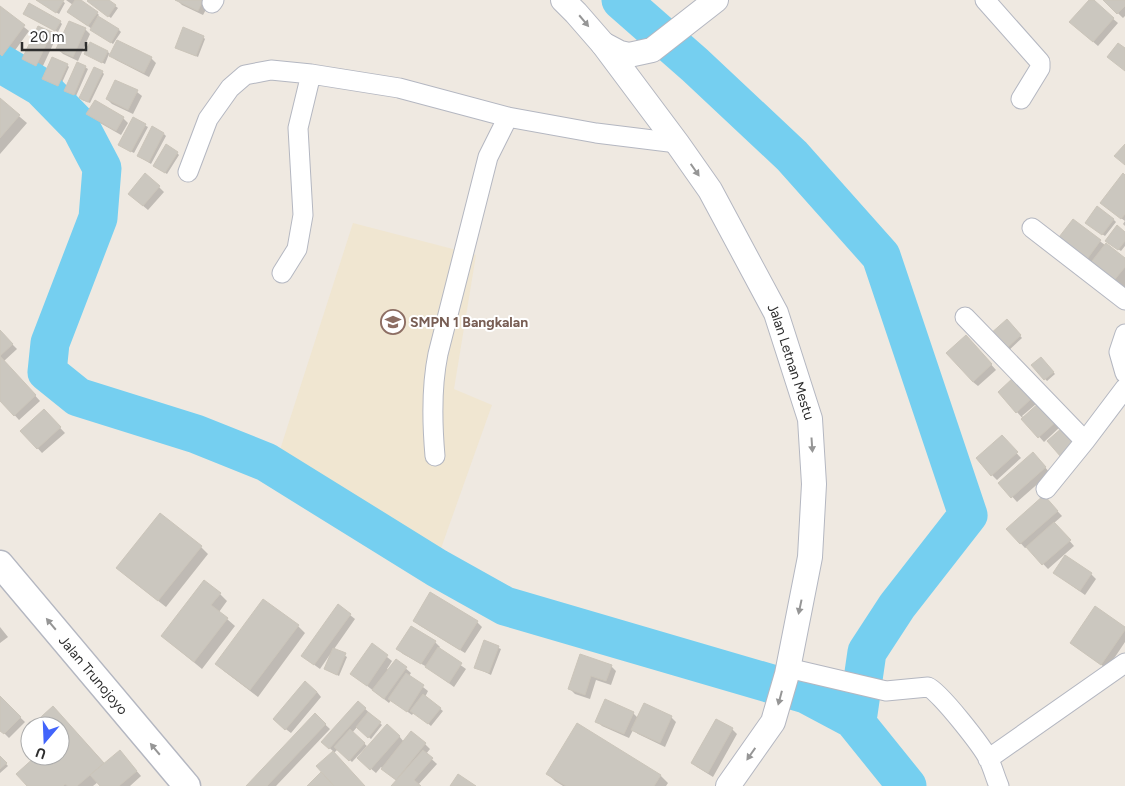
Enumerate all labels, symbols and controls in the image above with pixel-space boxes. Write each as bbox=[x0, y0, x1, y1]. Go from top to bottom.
one-way arrow bbox=[578, 15, 589, 28]
scale bar bbox=[22, 20, 86, 52]
text: 20 m bbox=[30, 28, 64, 46]
one-way arrow bbox=[690, 163, 700, 176]
street label: Jalan Letnan Mestu bbox=[763, 301, 818, 422]
school or university icon: SMPN 1 Bangkalan bbox=[380, 309, 406, 335]
place label: SMPN 1 Bangkalan bbox=[410, 314, 528, 331]
one-way arrow bbox=[808, 438, 816, 454]
one-way arrow bbox=[796, 599, 804, 614]
one-way arrow bbox=[45, 618, 56, 631]
street label: Jalan Trunojoyo bbox=[55, 632, 131, 718]
one-way arrow bbox=[776, 691, 784, 706]
north arrow bbox=[20, 716, 70, 766]
one-way arrow bbox=[150, 742, 161, 755]
text: U bbox=[34, 743, 48, 762]
one-way arrow bbox=[746, 747, 756, 761]

